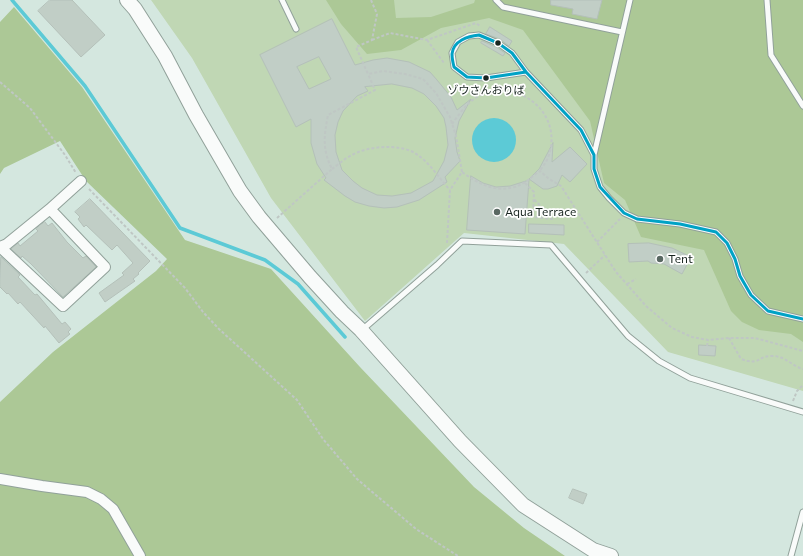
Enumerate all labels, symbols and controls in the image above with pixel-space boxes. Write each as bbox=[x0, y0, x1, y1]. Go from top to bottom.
unlabelled marker bbox=[493, 38, 503, 48]
marker: ゾウさんおりば bbox=[481, 73, 491, 83]
place label: ゾウさんおりば bbox=[448, 83, 524, 97]
place label: Aqua Terrace bbox=[505, 205, 576, 219]
marker: Aqua Terrace bbox=[492, 207, 502, 217]
place label: Tent bbox=[668, 252, 693, 266]
marker: Tent bbox=[655, 254, 665, 264]

